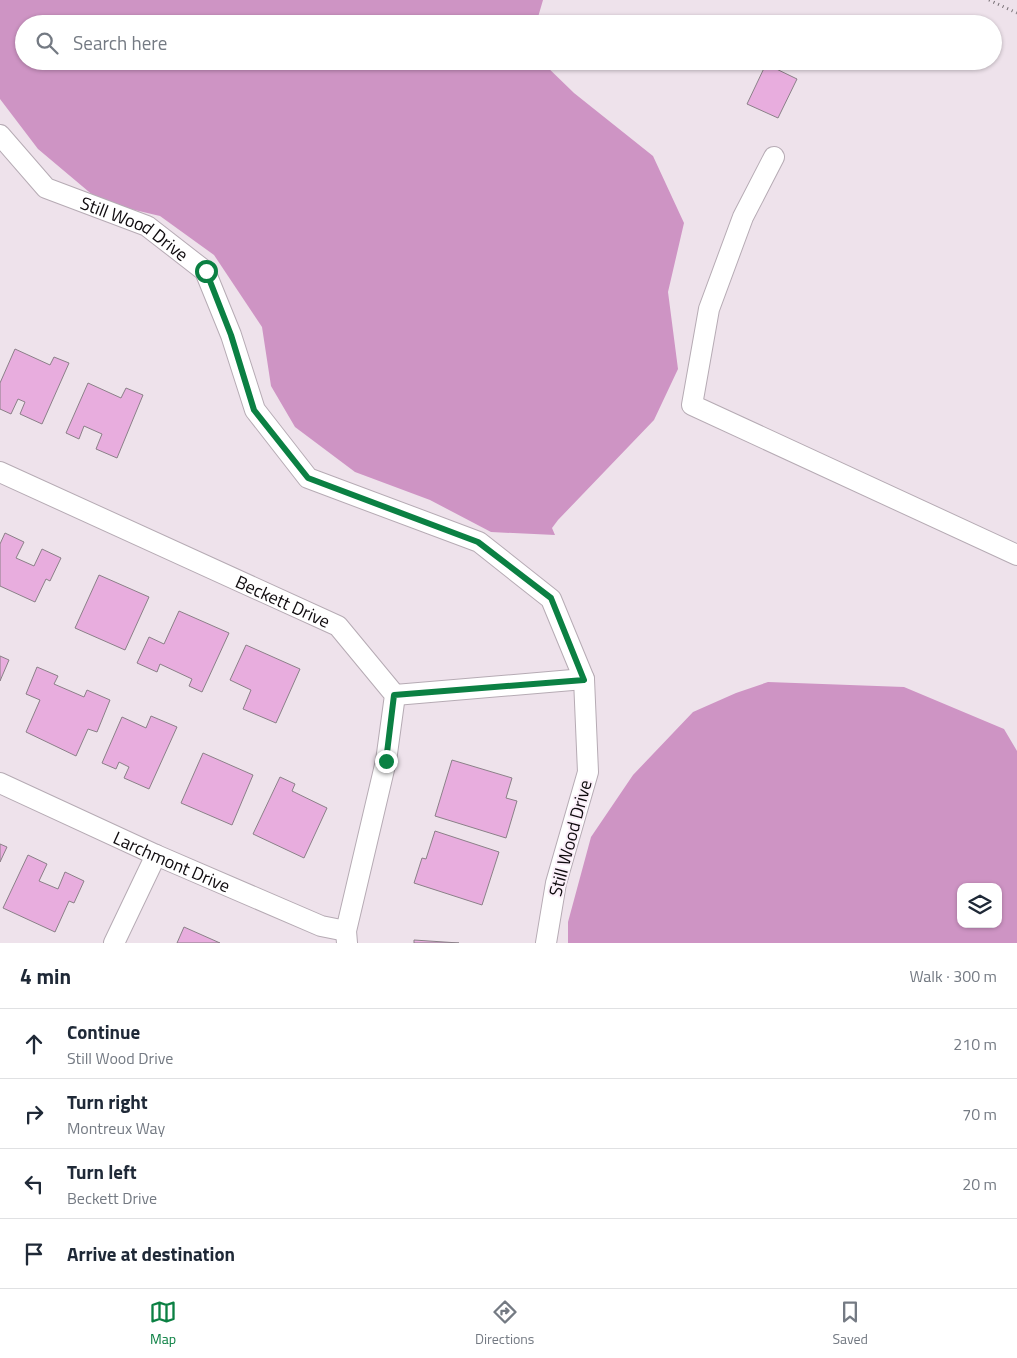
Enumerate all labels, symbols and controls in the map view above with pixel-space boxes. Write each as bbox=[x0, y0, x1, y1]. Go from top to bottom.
search box bbox=[15, 15, 1002, 70]
text: Search here bbox=[73, 28, 167, 57]
icon: search bbox=[33, 29, 61, 57]
street label: Still Wood Drive bbox=[77, 189, 195, 267]
route start bbox=[195, 260, 218, 283]
street label: Beckett Drive bbox=[231, 568, 335, 634]
route end bbox=[375, 750, 398, 773]
street label: Still Wood Drive bbox=[541, 777, 599, 899]
street label: Larchmont Drive bbox=[109, 824, 235, 899]
map controls bbox=[957, 883, 1002, 928]
button: layers bbox=[957, 883, 1002, 928]
text: 4 min bbox=[20, 960, 71, 992]
text: Walk · 300 m bbox=[909, 964, 997, 988]
text: Continue bbox=[67, 1017, 140, 1046]
icon: ahead bbox=[20, 1030, 48, 1058]
text: 210 m bbox=[953, 1032, 997, 1056]
text: Still Wood Drive bbox=[67, 1046, 173, 1070]
text: Turn right bbox=[67, 1087, 148, 1116]
icon: right bbox=[20, 1100, 48, 1128]
text: 70 m bbox=[962, 1102, 997, 1126]
text: Montreux Way bbox=[67, 1116, 165, 1140]
text: Turn left bbox=[67, 1157, 137, 1186]
icon: left bbox=[20, 1170, 48, 1198]
text: 20 m bbox=[962, 1172, 997, 1196]
text: Beckett Drive bbox=[67, 1186, 157, 1210]
text: Arrive at destination bbox=[67, 1239, 235, 1268]
icon: arrive bbox=[20, 1240, 48, 1268]
tab: Map bbox=[149, 1298, 177, 1349]
tab: Directions bbox=[475, 1298, 534, 1349]
tab: Saved bbox=[832, 1298, 868, 1349]

